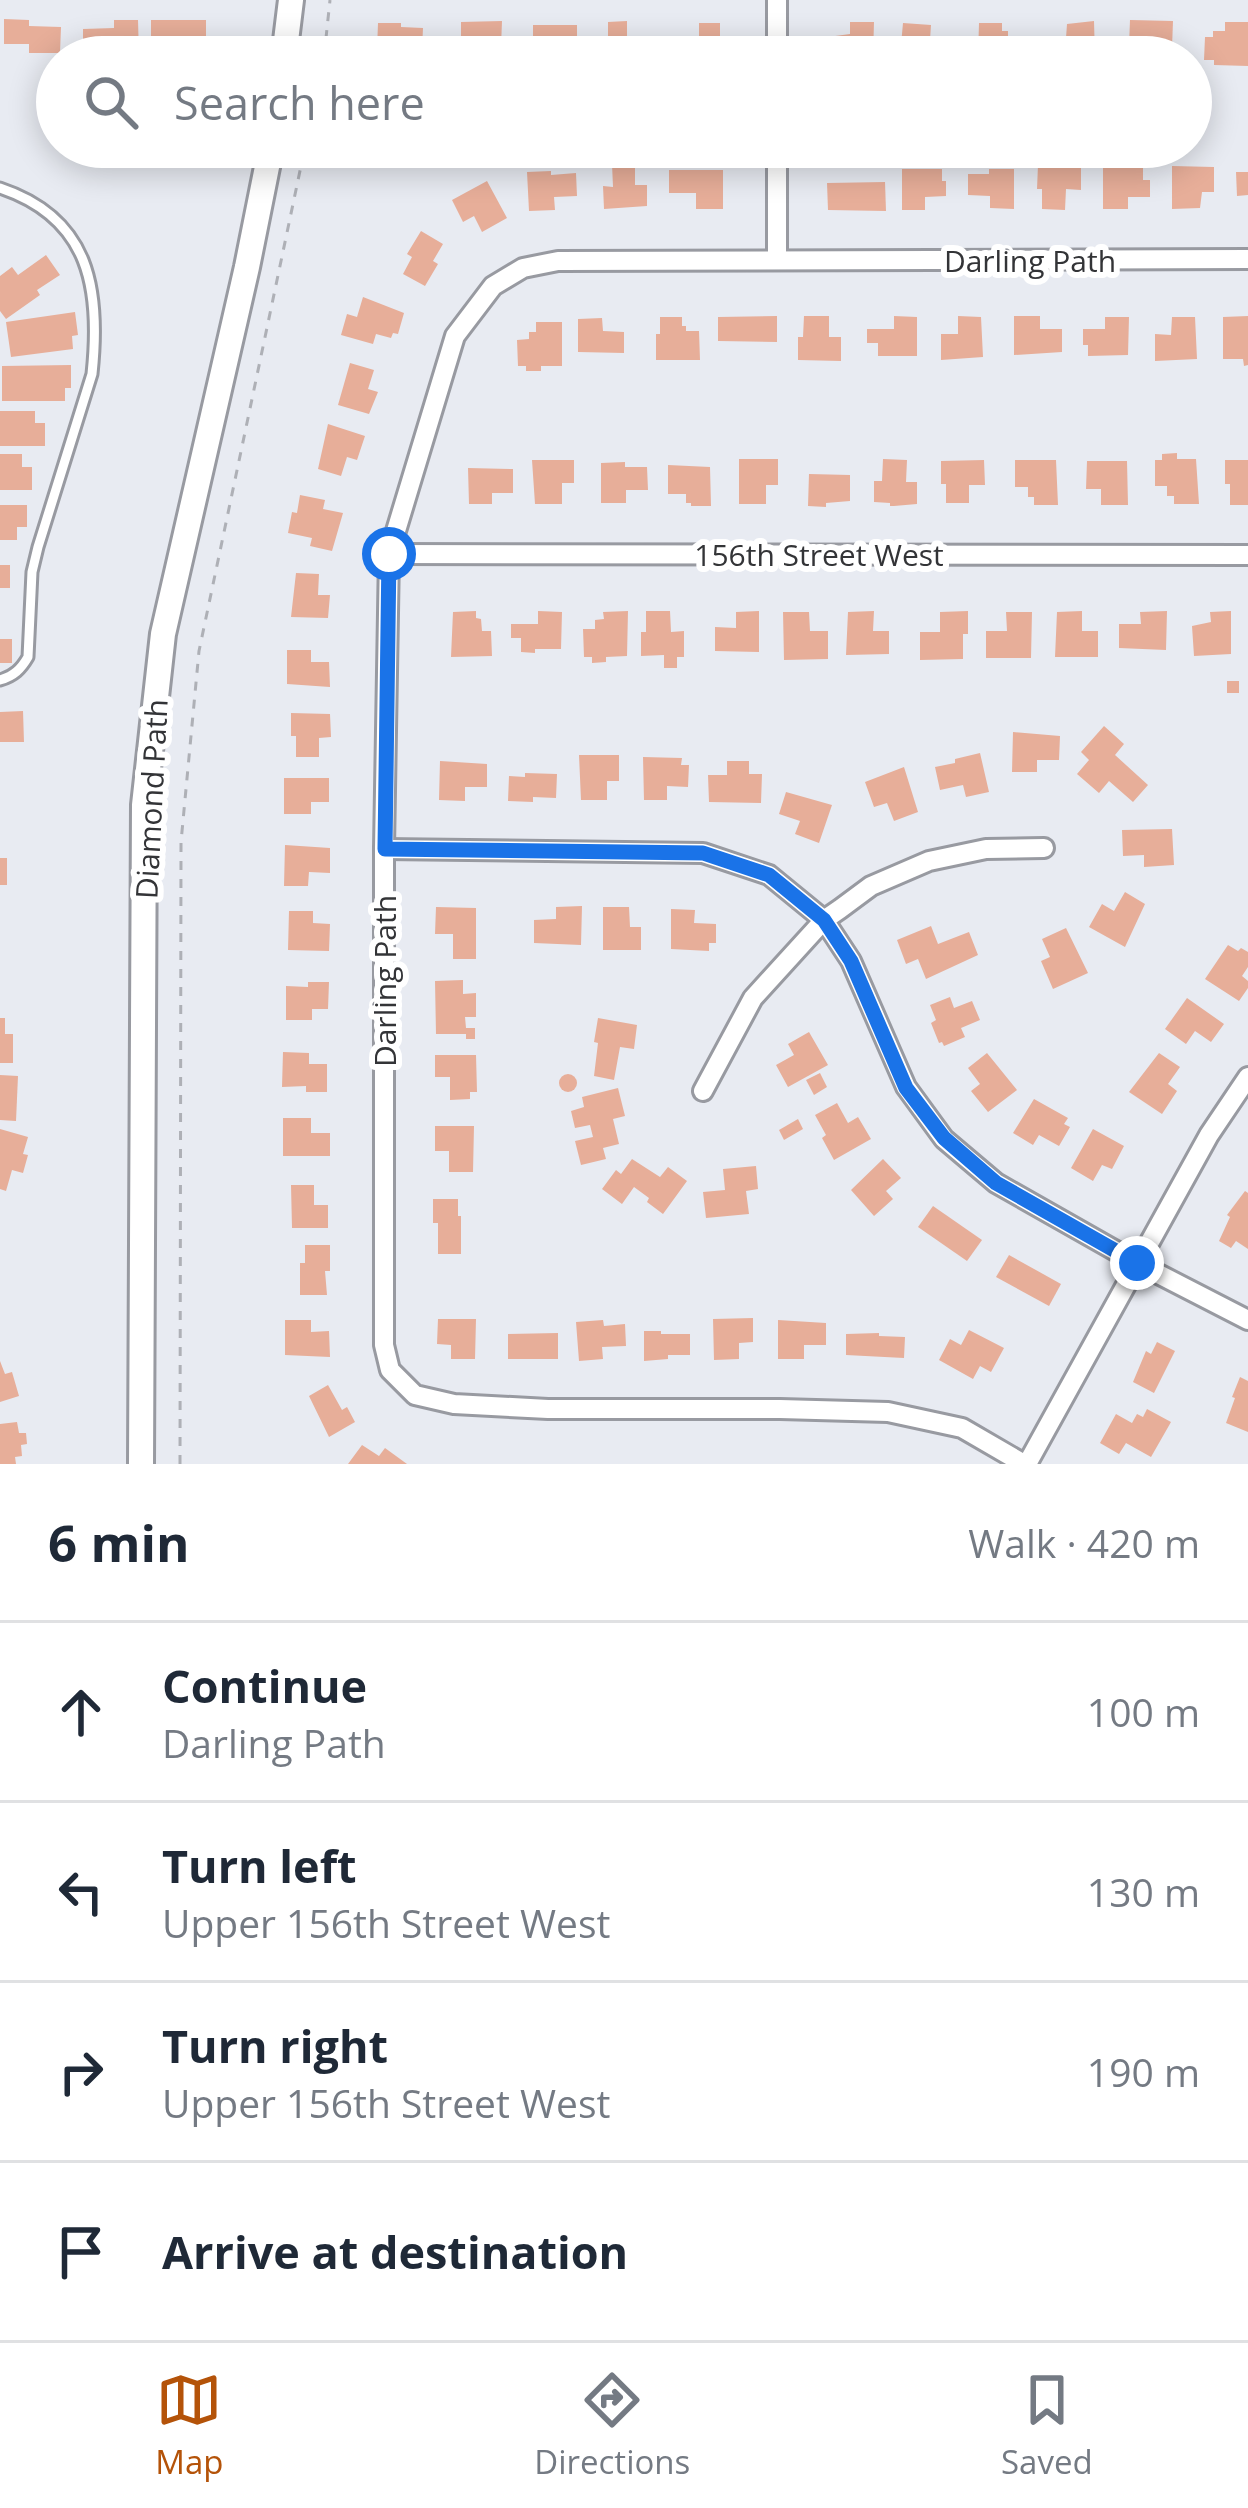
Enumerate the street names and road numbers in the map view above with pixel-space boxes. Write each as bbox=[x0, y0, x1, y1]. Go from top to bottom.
street label: Darling Path bbox=[944, 240, 1116, 281]
street label: 156th Street West bbox=[694, 534, 944, 575]
street label: Diamond Path bbox=[125, 698, 177, 900]
street label: Darling Path bbox=[364, 895, 405, 1067]

